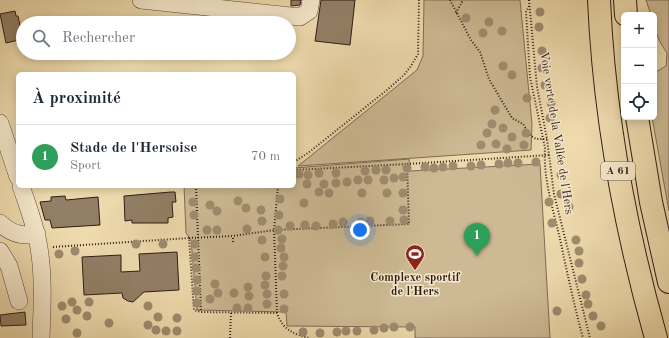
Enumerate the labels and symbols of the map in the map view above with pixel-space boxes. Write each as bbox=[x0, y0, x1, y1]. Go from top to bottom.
street label: Voie verte de la Vallée de l'Hers bbox=[537, 51, 575, 215]
road number: A 61 bbox=[601, 162, 635, 180]
your location bbox=[350, 220, 370, 240]
pin: 1 bbox=[464, 223, 490, 256]
sports icon: Complexe sportif de l'Hers bbox=[404, 243, 426, 271]
place label: Complexe sportif de l'Hers bbox=[370, 272, 460, 298]

